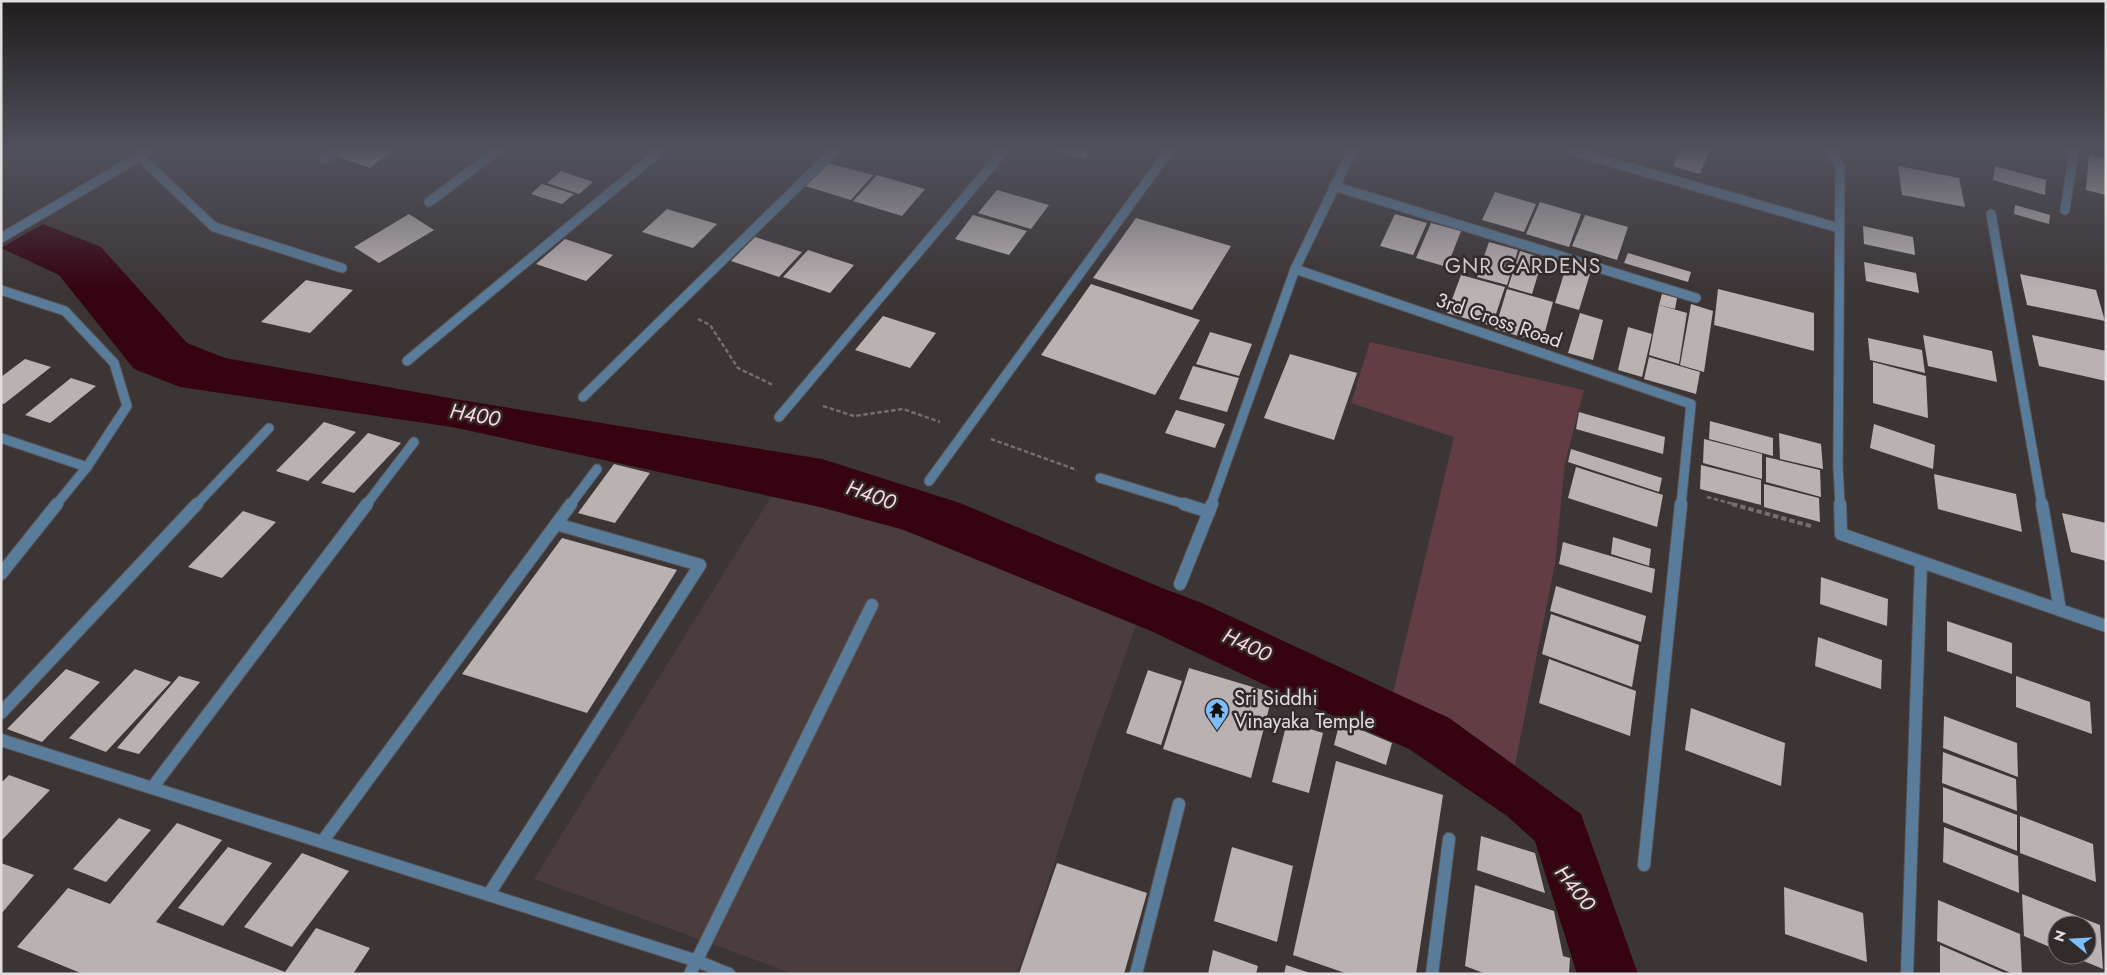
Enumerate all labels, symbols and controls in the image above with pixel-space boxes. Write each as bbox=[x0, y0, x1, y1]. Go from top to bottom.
district label: GNR GARDENS bbox=[1445, 251, 1601, 281]
street label: 3rd Cross Road bbox=[1432, 285, 1566, 356]
water label: H400 bbox=[447, 396, 503, 434]
water label: H400 bbox=[842, 473, 901, 518]
water label: H400 bbox=[1218, 621, 1277, 670]
place label: Sri Siddhi Vinayaka Temple bbox=[1234, 684, 1375, 736]
temple icon: Sri Siddhi Vinayaka Temple bbox=[1204, 697, 1230, 731]
water label: H400 bbox=[1548, 859, 1603, 918]
north arrow bbox=[2047, 915, 2097, 965]
text: N bbox=[2048, 928, 2071, 944]

